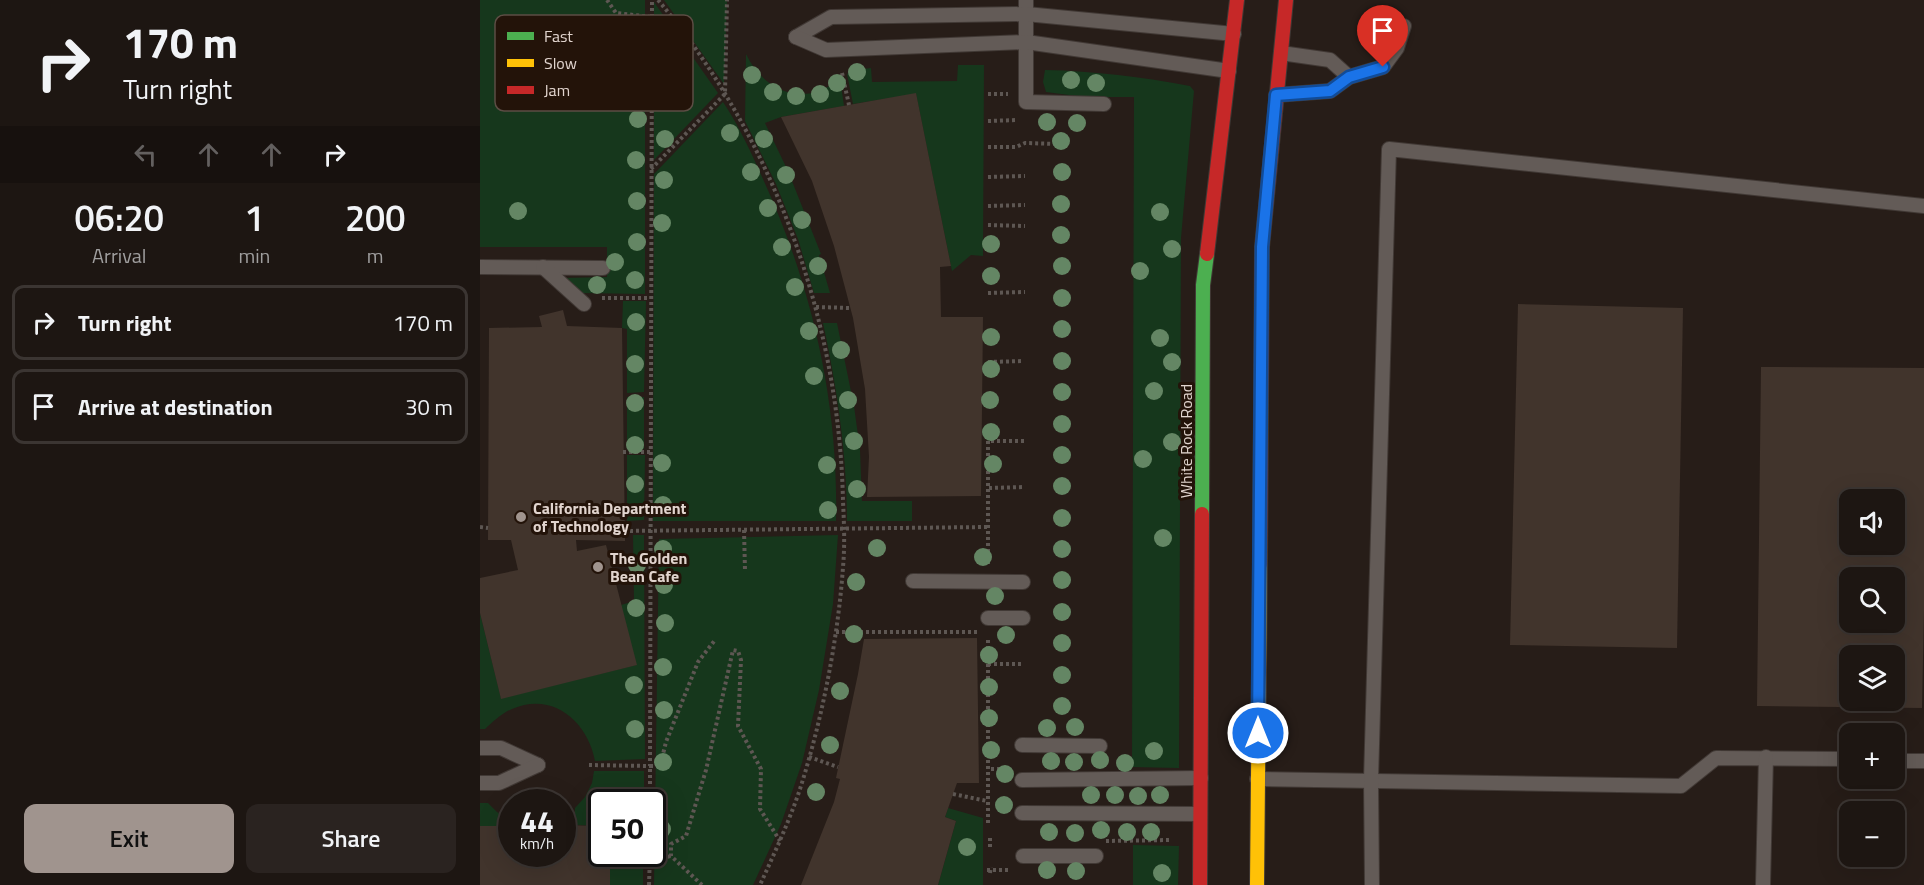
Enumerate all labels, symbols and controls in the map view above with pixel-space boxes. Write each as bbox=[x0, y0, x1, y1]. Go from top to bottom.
pin bbox=[1357, 5, 1408, 67]
text: 170 m bbox=[123, 10, 238, 74]
icon: arrive bbox=[1366, 14, 1399, 47]
legend bbox=[495, 15, 693, 111]
icon: right bbox=[24, 24, 102, 102]
text: Fast bbox=[544, 24, 573, 48]
text: Slow bbox=[544, 51, 577, 75]
text: Turn right bbox=[123, 68, 232, 109]
text: Jam bbox=[544, 78, 570, 102]
icon: left bbox=[129, 138, 162, 171]
icon: ahead bbox=[192, 138, 225, 171]
icon: ahead bbox=[255, 138, 288, 171]
icon: right bbox=[318, 138, 351, 171]
text: 06:20 bbox=[75, 190, 164, 245]
text: 1 bbox=[244, 190, 264, 245]
text: 200 bbox=[345, 190, 405, 245]
text: Arrival bbox=[92, 240, 146, 271]
text: min bbox=[238, 240, 270, 271]
text: m bbox=[367, 240, 383, 271]
icon: right bbox=[27, 306, 60, 339]
text: Turn right bbox=[78, 306, 172, 340]
text: 170 m bbox=[393, 306, 453, 340]
street label: White Rock Road bbox=[1174, 384, 1198, 498]
icon: arrive bbox=[27, 390, 60, 423]
text: Arrive at destination bbox=[78, 390, 273, 424]
text: 30 m bbox=[405, 390, 453, 424]
map controls bbox=[1839, 489, 1905, 867]
button: sound bbox=[1839, 489, 1905, 555]
place label: California Department of Technology bbox=[533, 496, 687, 538]
marker: California Department of Technology bbox=[514, 510, 528, 524]
place label: The Golden Bean Cafe bbox=[610, 546, 687, 588]
marker: The Golden Bean Cafe bbox=[591, 560, 605, 574]
button: search bbox=[1839, 567, 1905, 633]
button: layers bbox=[1839, 645, 1905, 711]
position arrow bbox=[1226, 701, 1290, 765]
button: + bbox=[1839, 723, 1905, 789]
speed limit sign: 50 bbox=[588, 789, 666, 867]
text: 44 bbox=[520, 798, 554, 844]
button: − bbox=[1839, 801, 1905, 867]
button: Exit bbox=[24, 804, 234, 873]
button: Share bbox=[246, 804, 456, 873]
text: km/h bbox=[520, 832, 554, 855]

